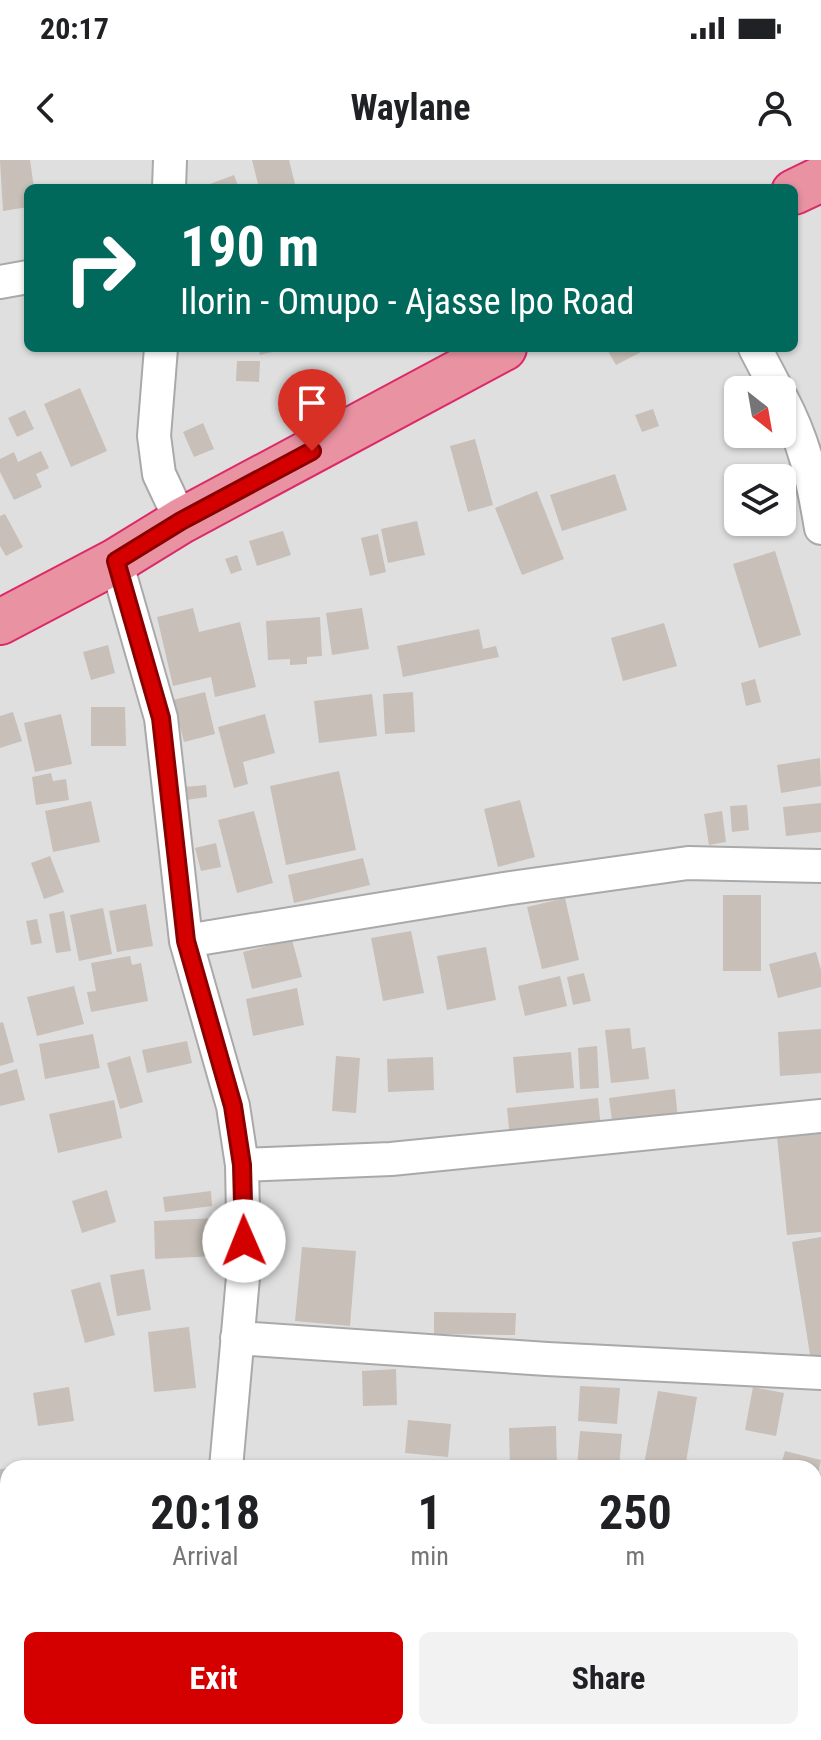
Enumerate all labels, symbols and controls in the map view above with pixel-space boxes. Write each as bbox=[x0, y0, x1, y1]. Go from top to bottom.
text: 20:17 bbox=[40, 11, 109, 46]
icon: back bbox=[24, 86, 68, 130]
icon: person bbox=[753, 86, 797, 130]
text: Waylane bbox=[350, 87, 471, 129]
text: 190 m bbox=[180, 214, 319, 280]
icon: right bbox=[48, 216, 152, 320]
text: Ilorin - Omupo - Ajasse Ipo Road bbox=[180, 281, 634, 323]
pin bbox=[278, 369, 346, 451]
north arrow bbox=[724, 376, 796, 448]
map controls bbox=[724, 376, 796, 536]
icon: arrive bbox=[290, 381, 334, 425]
button: layers bbox=[724, 464, 796, 536]
position arrow bbox=[202, 1199, 286, 1283]
text: 20:18 bbox=[150, 1484, 260, 1541]
text: 1 bbox=[418, 1484, 442, 1541]
text: 250 bbox=[599, 1484, 672, 1541]
text: Arrival bbox=[172, 1541, 238, 1571]
text: min bbox=[411, 1541, 449, 1571]
text: m bbox=[626, 1541, 645, 1571]
button: Exit bbox=[24, 1632, 403, 1724]
button: Share bbox=[419, 1632, 798, 1724]

